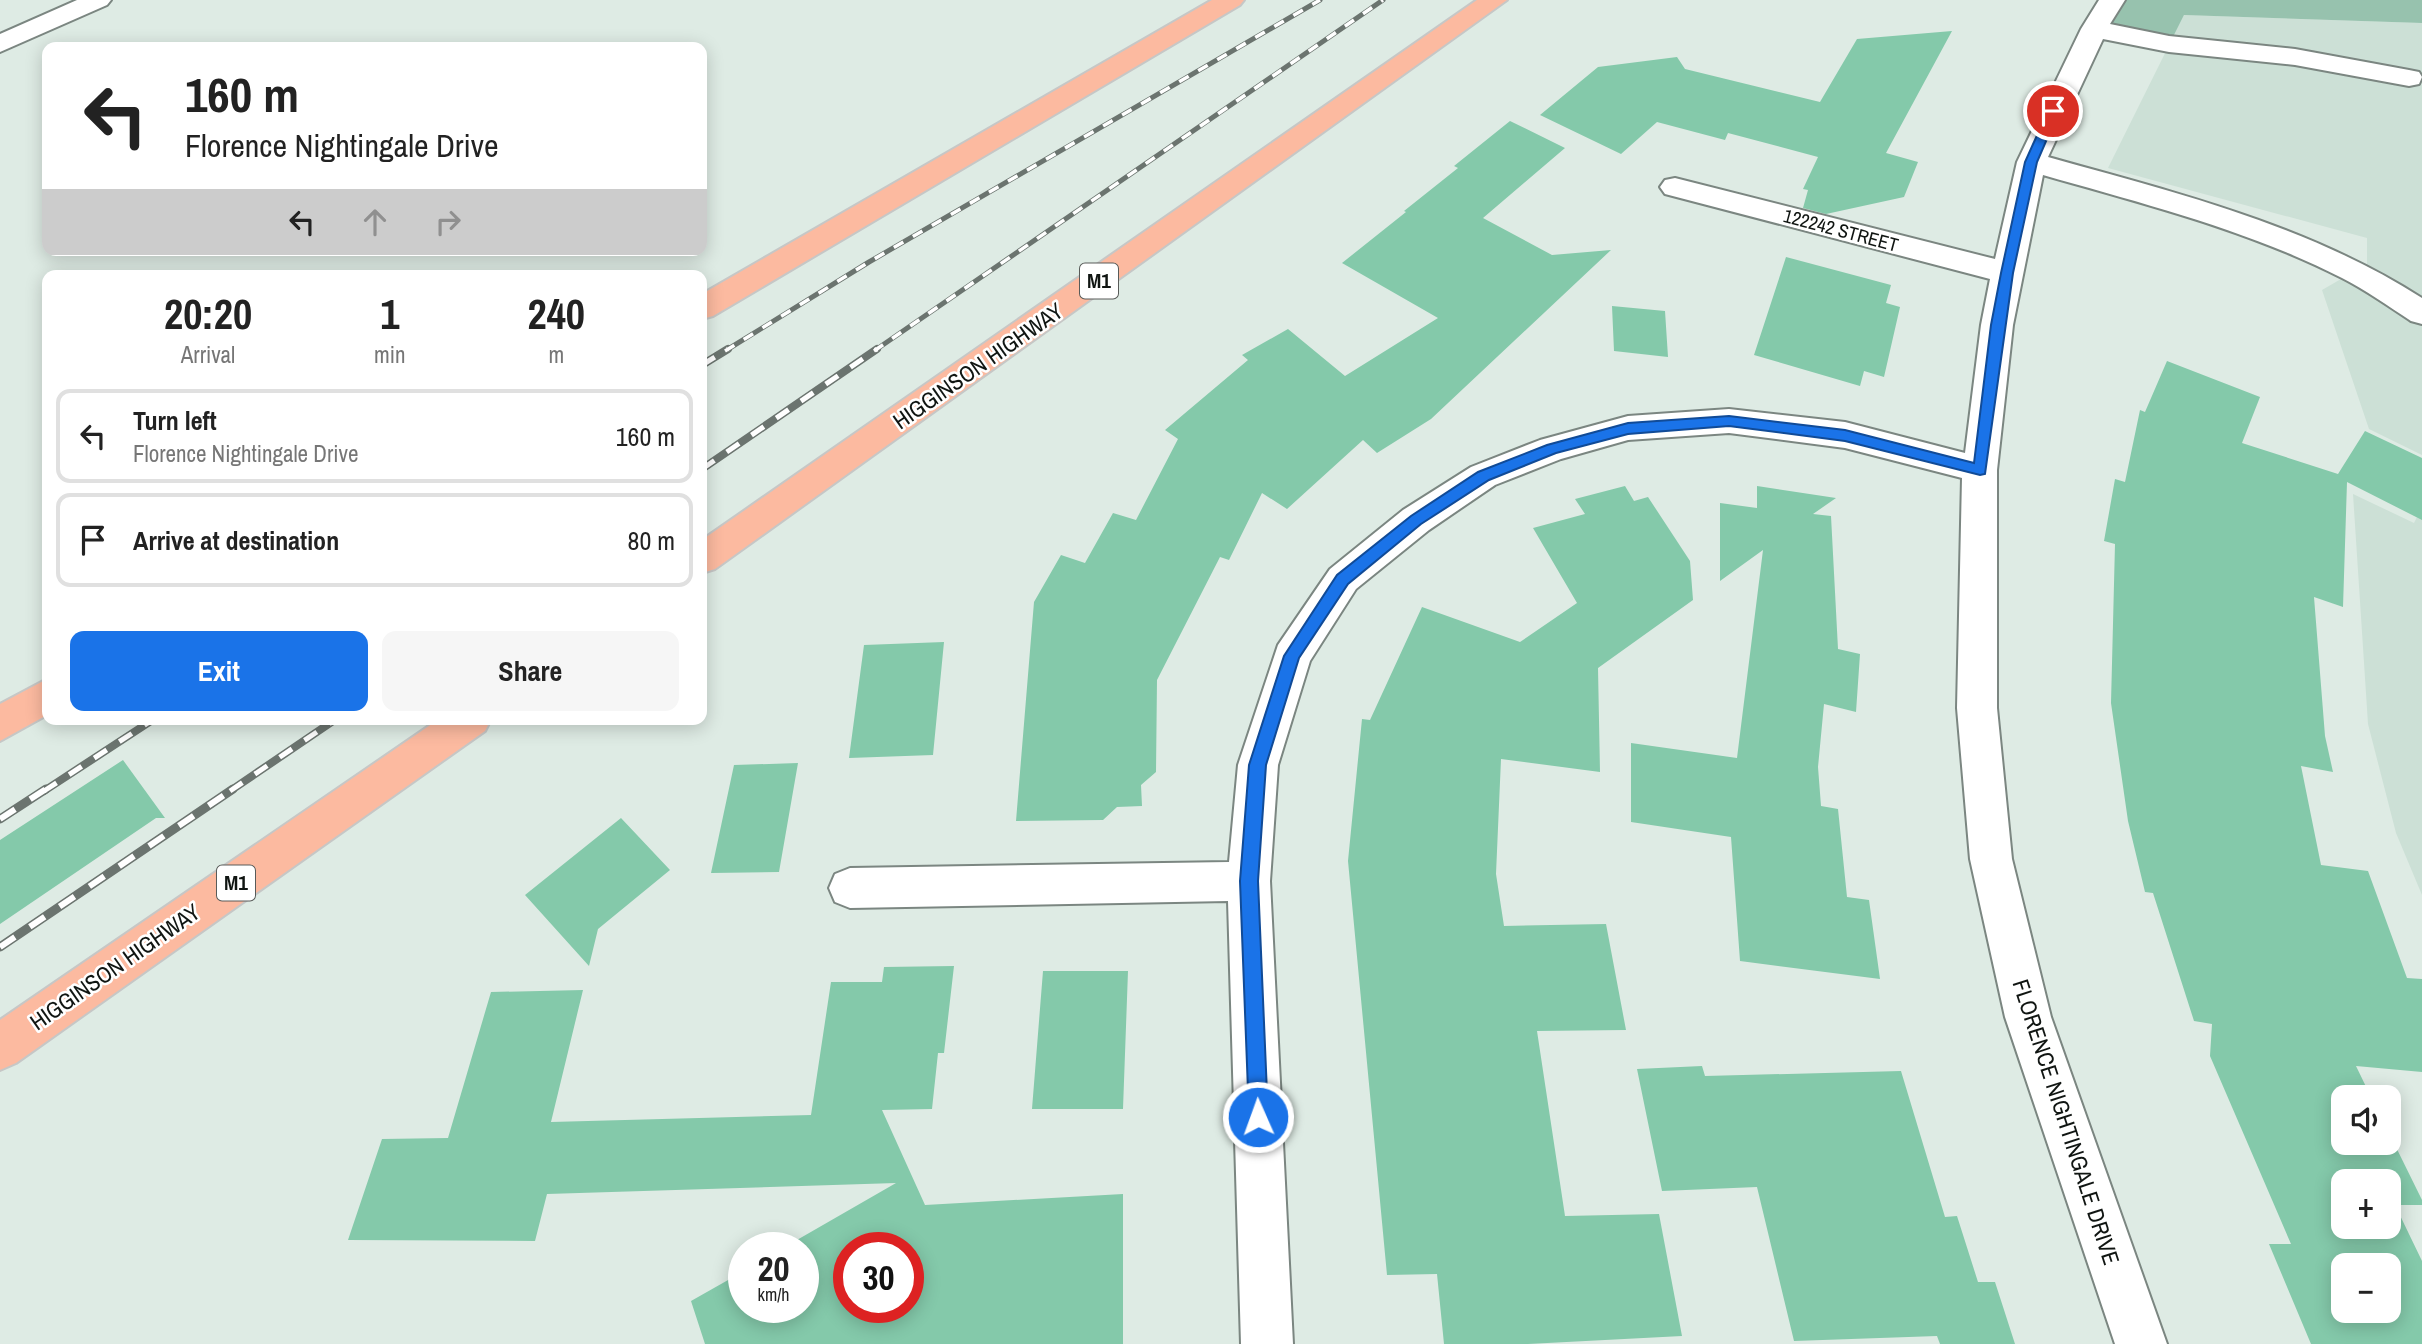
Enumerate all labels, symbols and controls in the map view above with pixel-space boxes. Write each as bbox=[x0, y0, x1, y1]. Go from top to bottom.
text: 160 m bbox=[185, 61, 299, 127]
icon: left bbox=[70, 70, 161, 161]
pin bbox=[2023, 81, 2083, 141]
icon: arrive bbox=[2034, 92, 2072, 130]
text: Florence Nightingale Drive bbox=[185, 124, 499, 167]
street label: 122242 STREET bbox=[1781, 202, 1902, 258]
icon: left bbox=[283, 203, 321, 241]
icon: ahead bbox=[356, 203, 394, 241]
icon: right bbox=[429, 203, 467, 241]
road number: M1 bbox=[1080, 264, 1118, 298]
text: 20:20 bbox=[164, 286, 252, 342]
text: 1 bbox=[380, 286, 399, 342]
text: 240 bbox=[528, 286, 585, 342]
street label: HIGGINSON HIGHWAY bbox=[886, 295, 1069, 436]
text: Arrival bbox=[181, 339, 235, 370]
text: min bbox=[374, 339, 406, 370]
text: m bbox=[548, 339, 564, 370]
text: Turn left bbox=[133, 403, 217, 438]
icon: left bbox=[74, 417, 112, 455]
text: 160 m bbox=[616, 419, 675, 454]
text: Florence Nightingale Drive bbox=[133, 438, 358, 469]
icon: arrive bbox=[74, 521, 112, 559]
text: Arrive at destination bbox=[133, 523, 339, 558]
text: 80 m bbox=[628, 523, 675, 558]
button: Exit bbox=[70, 631, 368, 711]
button: Share bbox=[382, 631, 679, 711]
road number: M1 bbox=[217, 866, 255, 900]
street label: HIGGINSON HIGHWAY bbox=[23, 896, 206, 1037]
street label: FLORENCE NIGHTINGALE DRIVE bbox=[2006, 975, 2127, 1269]
position arrow bbox=[1221, 1080, 1295, 1154]
map controls bbox=[2331, 1085, 2401, 1323]
button: sound bbox=[2331, 1085, 2401, 1155]
button: + bbox=[2331, 1169, 2401, 1239]
speed limit sign: 30 bbox=[833, 1232, 924, 1323]
text: 20 bbox=[758, 1245, 789, 1292]
button: − bbox=[2331, 1253, 2401, 1323]
text: km/h bbox=[758, 1282, 790, 1307]

